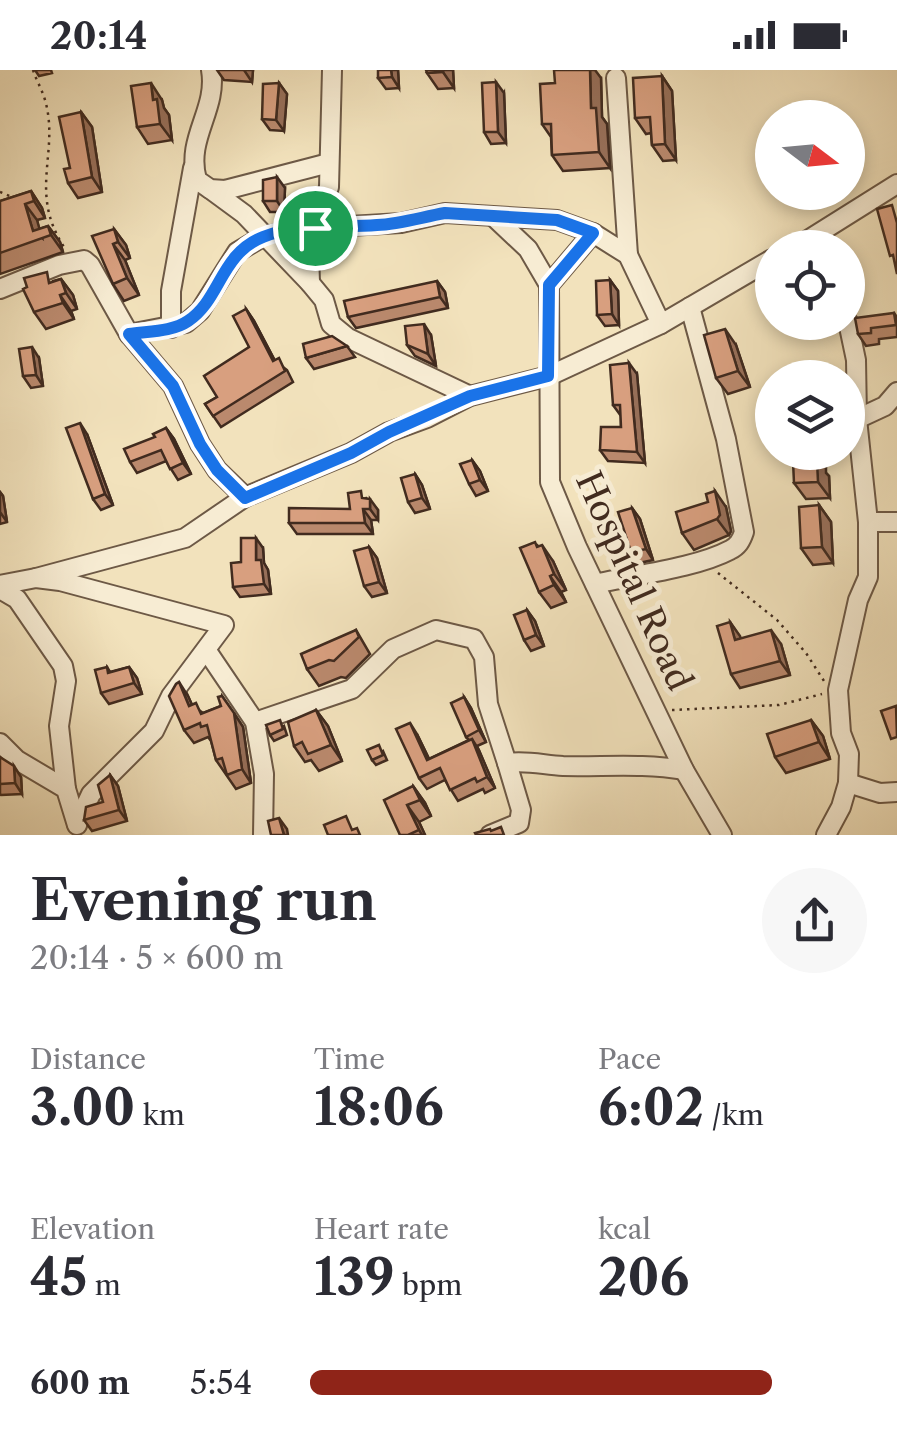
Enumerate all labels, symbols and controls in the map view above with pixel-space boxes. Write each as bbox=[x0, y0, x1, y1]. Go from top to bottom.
text: 20:14 bbox=[50, 12, 148, 59]
north arrow bbox=[755, 100, 865, 210]
map controls bbox=[755, 100, 865, 470]
pin bbox=[273, 186, 358, 271]
icon: arrive bbox=[288, 201, 343, 256]
button: locate bbox=[755, 230, 865, 340]
button: layers bbox=[755, 360, 865, 470]
street label: Hospital Road bbox=[567, 465, 702, 697]
text: Evening run bbox=[30, 867, 377, 934]
button: share bbox=[762, 868, 867, 973]
text: 20:14 · 5 × 600 m bbox=[30, 938, 283, 977]
text: Distance bbox=[30, 1042, 146, 1076]
text: Time bbox=[314, 1042, 385, 1076]
text: Pace bbox=[598, 1042, 661, 1076]
text: 3.00 bbox=[30, 1076, 135, 1138]
text: 18:06 bbox=[314, 1076, 444, 1138]
text: 6:02 bbox=[598, 1076, 704, 1138]
text: km bbox=[135, 1098, 185, 1132]
text: /km bbox=[704, 1098, 764, 1132]
text: Elevation bbox=[30, 1212, 155, 1246]
text: Heart rate bbox=[314, 1212, 449, 1246]
text: kcal bbox=[598, 1212, 651, 1246]
text: 45 bbox=[30, 1246, 87, 1308]
text: 139 bbox=[314, 1246, 395, 1308]
text: 206 bbox=[598, 1246, 689, 1308]
text: m bbox=[87, 1268, 121, 1302]
text: bpm bbox=[395, 1268, 462, 1302]
text: 600 m bbox=[30, 1363, 130, 1402]
text: 5:54 bbox=[190, 1363, 252, 1402]

